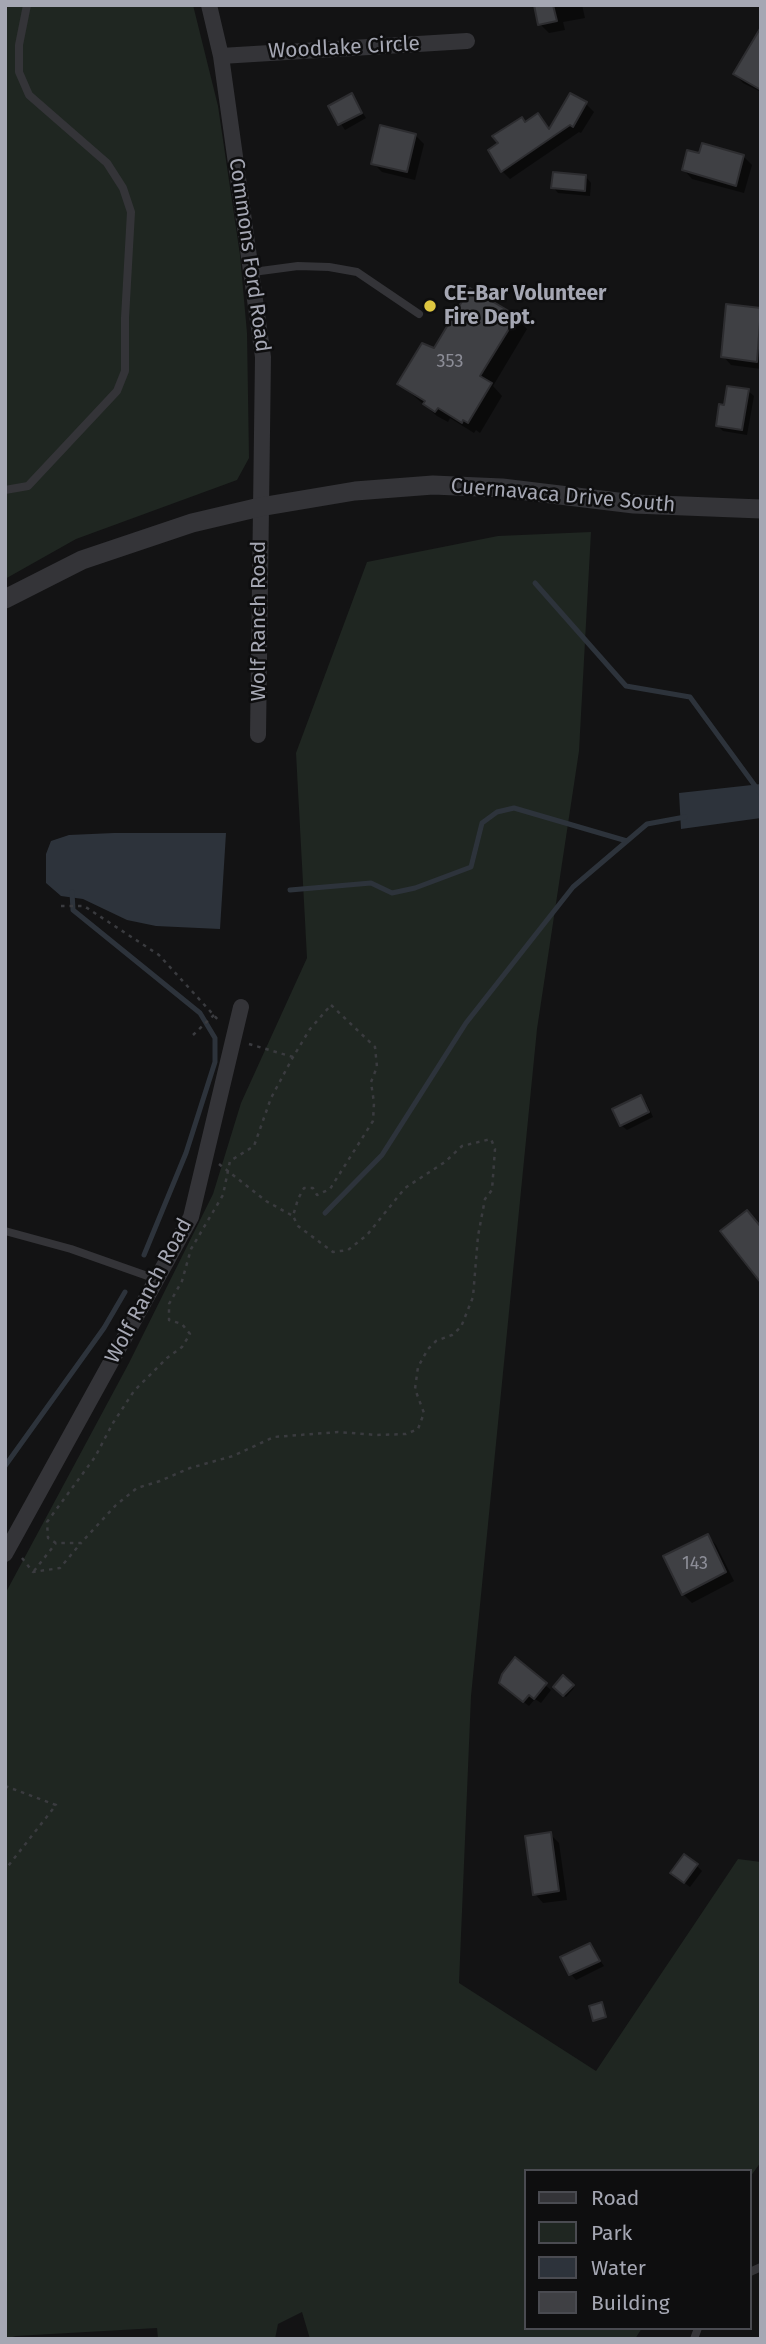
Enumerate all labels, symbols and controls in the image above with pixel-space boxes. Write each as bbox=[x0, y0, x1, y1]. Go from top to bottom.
street label: Woodlake Circle bbox=[267, 31, 421, 65]
street label: Commons Ford Road bbox=[223, 156, 275, 354]
place label: CE-Bar Volunteer Fire Dept. bbox=[444, 281, 607, 331]
marker: CE-Bar Volunteer Fire Dept. bbox=[422, 298, 438, 314]
house number: 353 bbox=[437, 351, 463, 373]
street label: Cuernavaca Drive South bbox=[450, 474, 676, 518]
street label: Wolf Ranch Road bbox=[246, 541, 272, 701]
street label: Wolf Ranch Road bbox=[100, 1214, 198, 1368]
house number: 143 bbox=[682, 1553, 708, 1575]
legend bbox=[524, 2169, 752, 2330]
text: Road bbox=[591, 2185, 639, 2211]
text: Park bbox=[591, 2220, 632, 2246]
text: Water bbox=[591, 2255, 646, 2281]
text: Building bbox=[591, 2290, 670, 2316]

